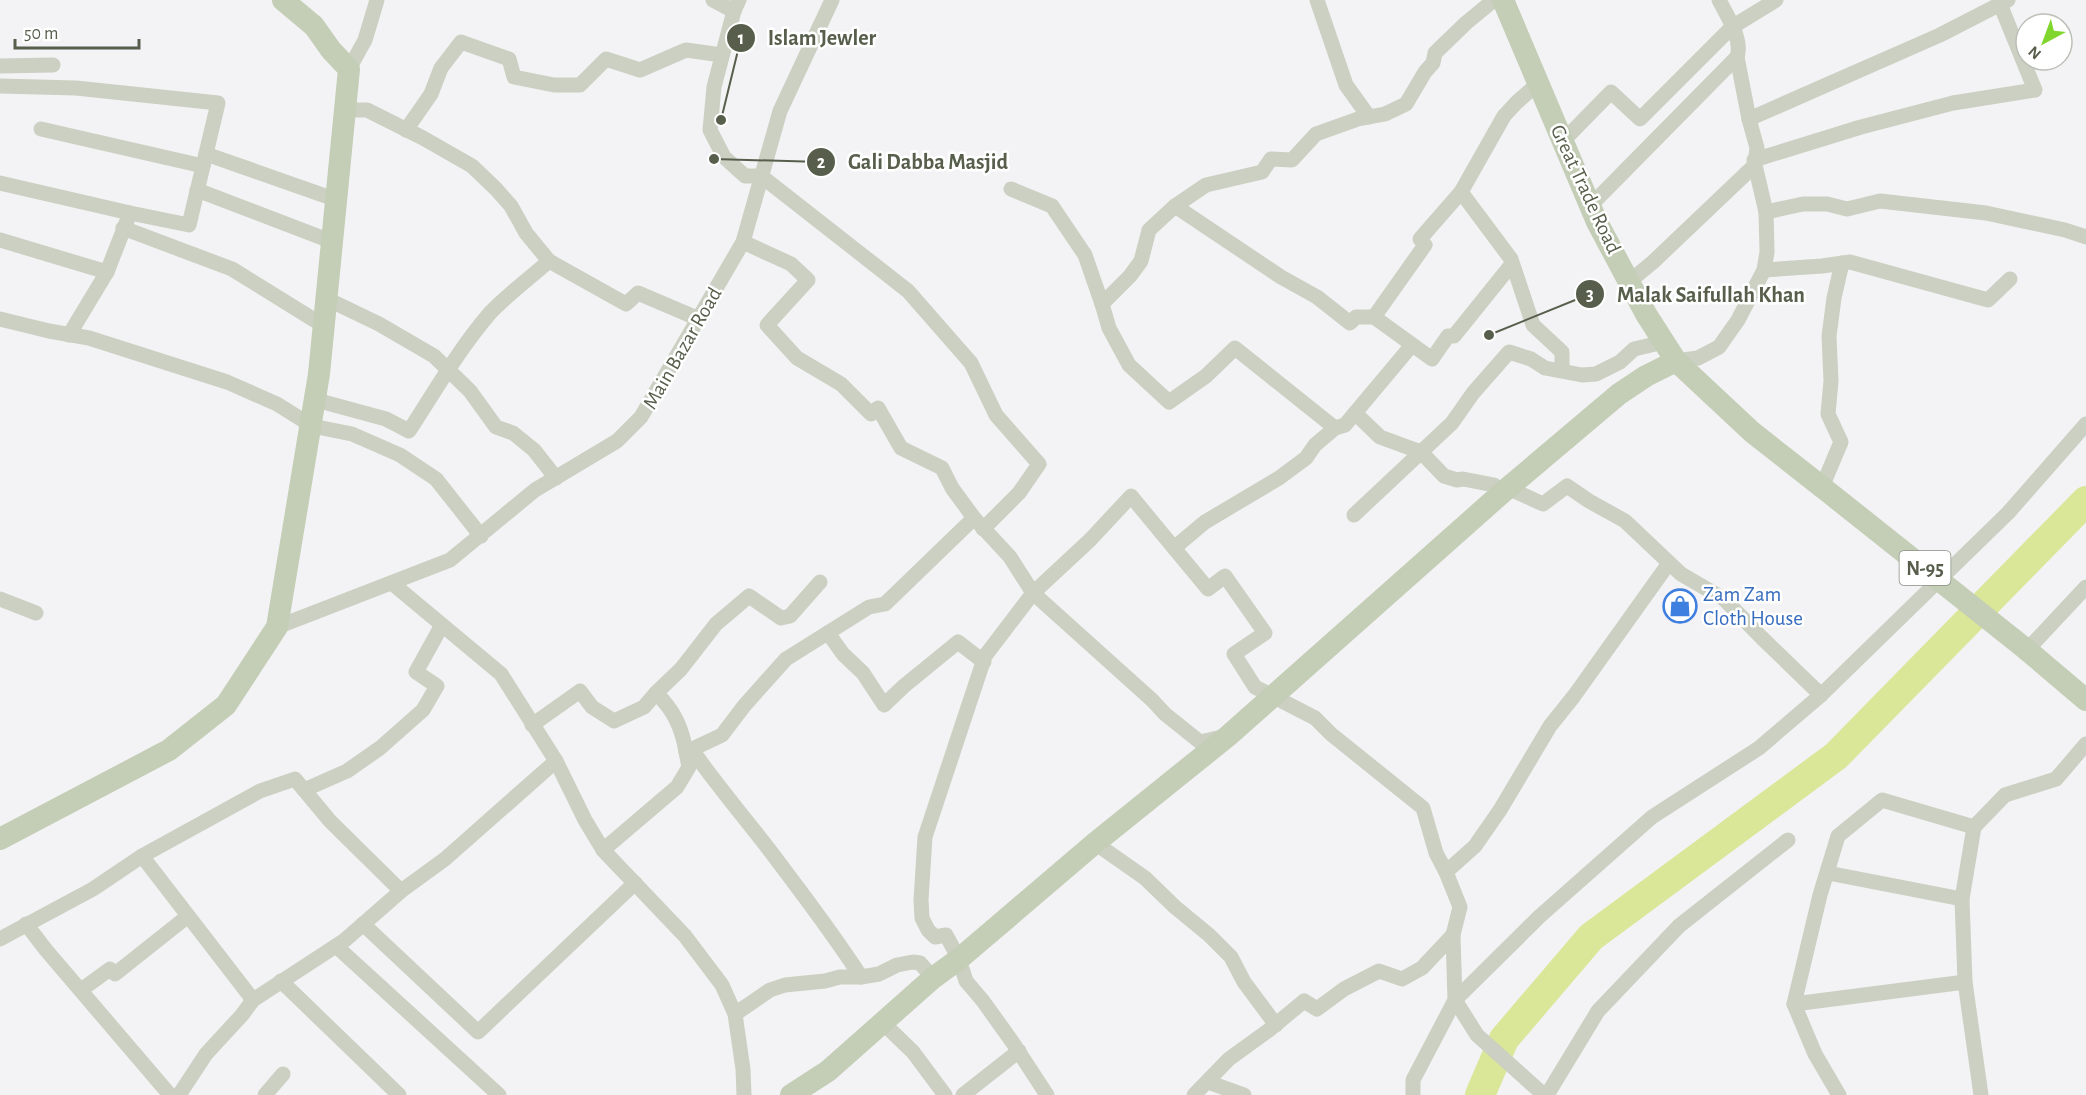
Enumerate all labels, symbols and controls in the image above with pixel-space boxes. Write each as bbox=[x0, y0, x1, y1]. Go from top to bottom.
scale bar bbox=[15, 12, 140, 50]
north arrow bbox=[2014, 12, 2074, 72]
callout: Islam Jewler bbox=[726, 18, 888, 58]
text: 50 m bbox=[24, 25, 58, 43]
text: Islam Jewler bbox=[768, 27, 877, 49]
text: 1 bbox=[738, 30, 744, 48]
text: N bbox=[2025, 43, 2044, 62]
street label: Great Trade Road bbox=[1547, 122, 1625, 257]
callout: Gali Dabba Masjid bbox=[806, 142, 1020, 182]
text: Gali Dabba Masjid bbox=[848, 151, 1008, 174]
text: 2 bbox=[817, 154, 826, 172]
callout: Malak Saifullah Khan bbox=[1575, 274, 1817, 314]
street label: Main Bazar Road bbox=[639, 284, 726, 413]
text: Malak Saifullah Khan bbox=[1617, 284, 1805, 306]
text: 3 bbox=[1586, 286, 1594, 304]
road number: N-95 bbox=[1900, 551, 1950, 585]
place label: Zam Zam Cloth House bbox=[1703, 584, 1803, 629]
shop icon: Zam Zam Cloth House bbox=[1662, 588, 1698, 624]

